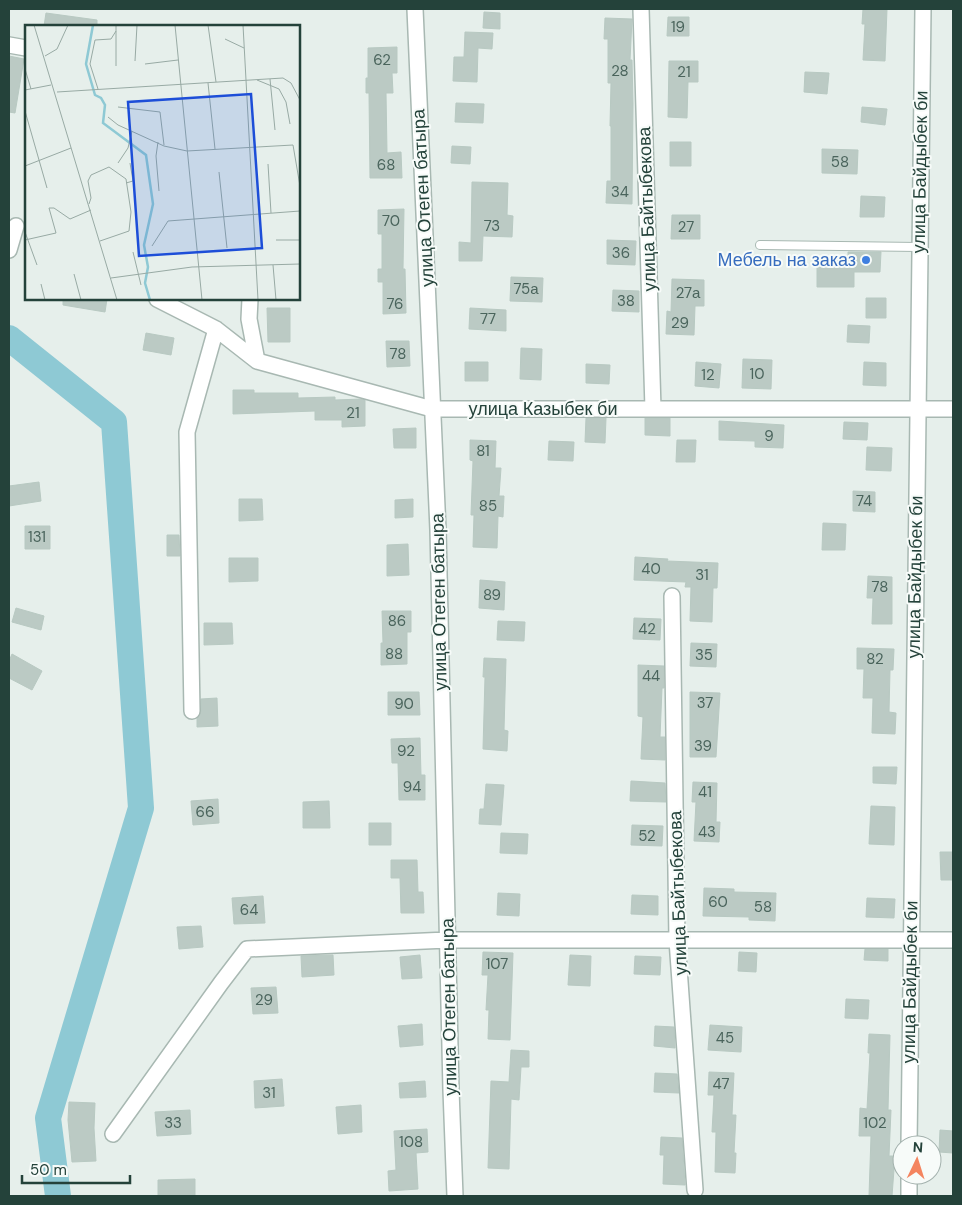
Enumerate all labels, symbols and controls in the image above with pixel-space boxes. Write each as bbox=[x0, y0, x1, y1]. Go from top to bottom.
house number: 19 bbox=[671, 17, 685, 37]
inset map bbox=[25, 25, 300, 300]
house number: 62 bbox=[373, 50, 391, 70]
house number: 28 bbox=[611, 61, 629, 81]
house number: 21 bbox=[677, 62, 691, 82]
street label: улица Байдыбек би bbox=[907, 90, 933, 254]
street label: улица Отеген батыра bbox=[406, 108, 440, 287]
street label: улица Байтыбекова bbox=[632, 125, 662, 292]
house number: 58 bbox=[831, 152, 849, 172]
house number: 68 bbox=[377, 155, 395, 175]
house number: 34 bbox=[611, 182, 629, 202]
house number: 70 bbox=[382, 211, 400, 231]
house number: 73 bbox=[484, 216, 500, 236]
house number: 27 bbox=[678, 217, 694, 237]
house number: 36 bbox=[612, 243, 630, 263]
place label: Мебель на заказ bbox=[717, 248, 856, 272]
marker: Мебель на заказ bbox=[860, 254, 872, 266]
house number: 75а bbox=[513, 279, 539, 299]
house number: 27а bbox=[676, 283, 701, 303]
house number: 38 bbox=[617, 291, 635, 311]
house number: 76 bbox=[386, 294, 404, 314]
house number: 77 bbox=[480, 309, 496, 329]
house number: 29 bbox=[671, 313, 689, 333]
house number: 78 bbox=[390, 344, 406, 364]
house number: 10 bbox=[750, 364, 764, 384]
house number: 12 bbox=[701, 365, 715, 385]
street label: улица Казыбек би bbox=[469, 397, 617, 421]
house number: 21 bbox=[346, 403, 360, 423]
house number: 9 bbox=[764, 426, 774, 446]
house number: 81 bbox=[476, 441, 490, 461]
house number: 74 bbox=[856, 491, 872, 511]
street label: улица Байдыбек би bbox=[902, 495, 928, 659]
house number: 85 bbox=[479, 496, 497, 516]
street label: улица Отеген батыра bbox=[425, 512, 453, 691]
house number: 131 bbox=[28, 527, 46, 547]
house number: 40 bbox=[641, 559, 661, 579]
house number: 31 bbox=[695, 565, 709, 585]
house number: 78 bbox=[872, 577, 888, 597]
house number: 89 bbox=[483, 585, 501, 605]
house number: 86 bbox=[388, 611, 406, 631]
house number: 42 bbox=[638, 619, 656, 639]
house number: 88 bbox=[385, 644, 403, 664]
house number: 35 bbox=[695, 645, 713, 665]
house number: 82 bbox=[866, 649, 884, 669]
house number: 44 bbox=[642, 666, 660, 686]
house number: 37 bbox=[697, 693, 713, 713]
house number: 90 bbox=[394, 694, 414, 714]
house number: 39 bbox=[694, 736, 712, 756]
house number: 92 bbox=[397, 741, 415, 761]
house number: 94 bbox=[403, 777, 421, 797]
house number: 41 bbox=[698, 782, 712, 802]
house number: 66 bbox=[196, 802, 214, 822]
street label: улица Байтыбекова bbox=[663, 809, 693, 976]
house number: 43 bbox=[698, 822, 716, 842]
house number: 52 bbox=[638, 826, 656, 846]
house number: 60 bbox=[708, 892, 728, 912]
house number: 58 bbox=[754, 897, 772, 917]
house number: 64 bbox=[240, 900, 258, 920]
street label: улица Байдыбек би bbox=[897, 900, 923, 1064]
street label: улица Отеген батыра bbox=[435, 917, 463, 1096]
house number: 107 bbox=[486, 954, 508, 974]
house number: 29 bbox=[255, 990, 273, 1010]
house number: 45 bbox=[716, 1028, 734, 1048]
house number: 47 bbox=[712, 1074, 730, 1094]
house number: 31 bbox=[262, 1083, 276, 1103]
house number: 33 bbox=[164, 1113, 182, 1133]
house number: 102 bbox=[863, 1113, 887, 1133]
house number: 108 bbox=[399, 1132, 423, 1152]
north arrow bbox=[892, 1135, 942, 1185]
text: N bbox=[912, 1138, 924, 1156]
scale bar bbox=[22, 1152, 130, 1184]
text: 50 m bbox=[30, 1160, 67, 1180]

